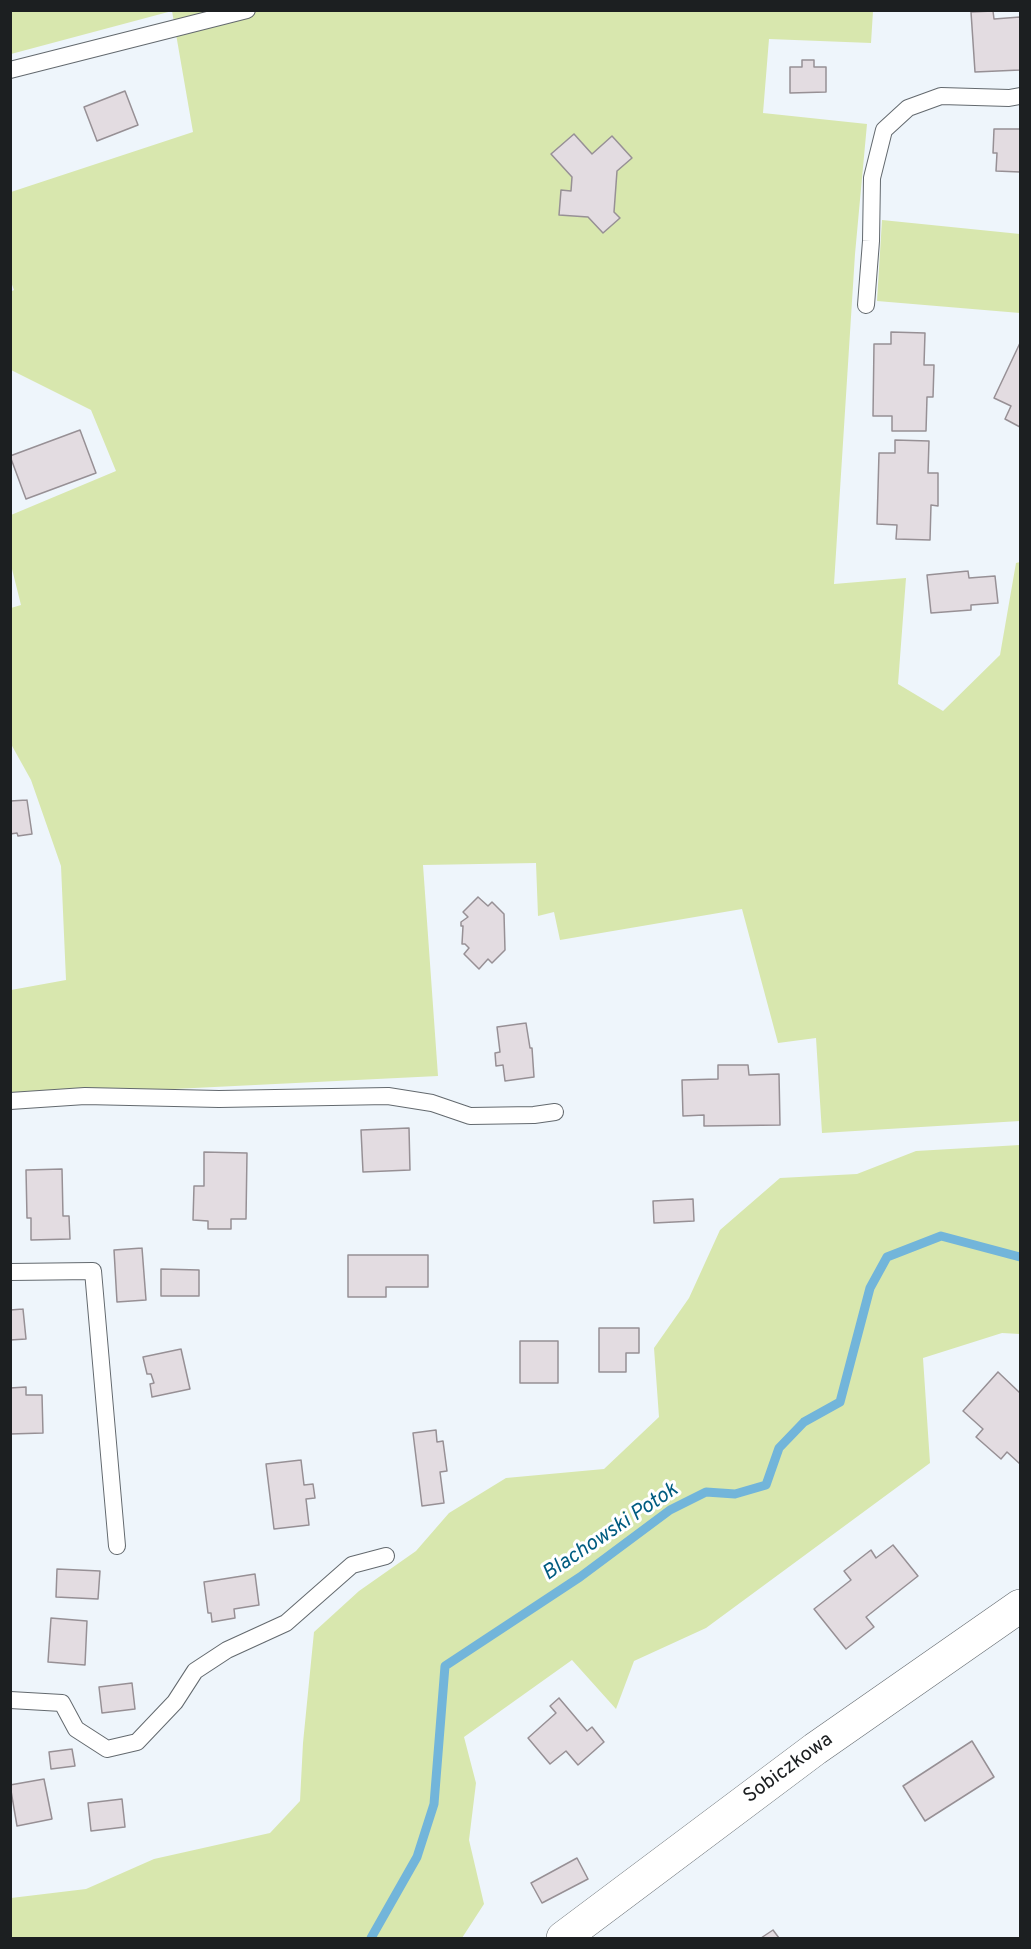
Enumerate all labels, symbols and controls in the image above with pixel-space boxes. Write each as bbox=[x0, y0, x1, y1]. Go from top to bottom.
water label: Blachowski Potok bbox=[538, 1478, 684, 1588]
street label: Sobiczkowa bbox=[740, 1729, 838, 1809]

